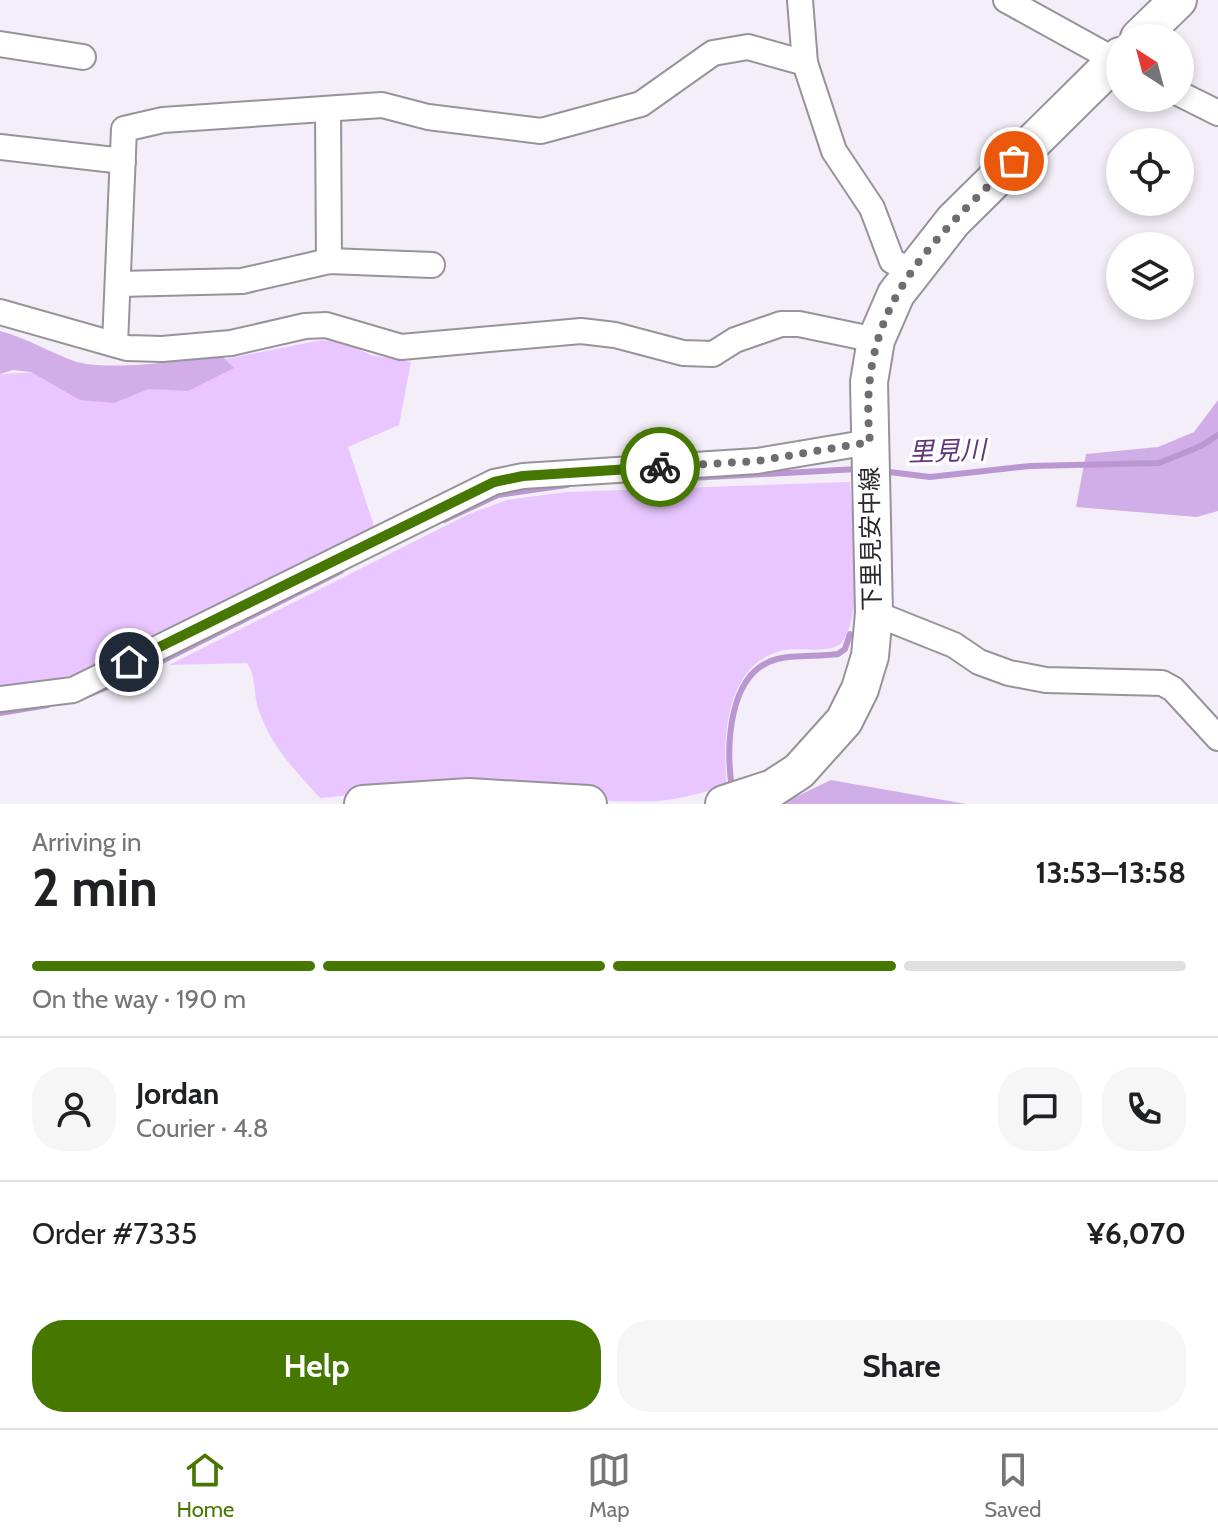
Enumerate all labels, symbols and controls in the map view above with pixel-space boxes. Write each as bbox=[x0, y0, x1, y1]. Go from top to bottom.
north arrow bbox=[1106, 24, 1194, 112]
map controls bbox=[1106, 24, 1194, 320]
pin bbox=[980, 127, 1048, 195]
button: locate bbox=[1106, 128, 1194, 216]
icon: bag bbox=[992, 139, 1036, 183]
button: layers bbox=[1106, 232, 1194, 320]
courier bbox=[620, 427, 700, 507]
water label: 里見川 bbox=[907, 434, 990, 468]
icon: bike bbox=[638, 445, 682, 489]
street label: 下里見安中線 bbox=[855, 467, 886, 611]
pin bbox=[95, 628, 163, 696]
icon: home bbox=[107, 640, 151, 684]
text: Arriving in bbox=[32, 826, 142, 858]
text: 13:53–13:58 bbox=[1035, 854, 1186, 891]
text: 2 min bbox=[32, 856, 158, 919]
text: On the way · 190 m bbox=[32, 983, 246, 1015]
button: person bbox=[32, 1067, 116, 1151]
button: chat bbox=[998, 1067, 1082, 1151]
button: phone bbox=[1102, 1067, 1186, 1151]
text: Jordan bbox=[136, 1075, 219, 1112]
text: Courier · 4.8 bbox=[136, 1112, 269, 1144]
text: Order #7335 bbox=[32, 1215, 197, 1252]
text: ¥6,070 bbox=[1087, 1215, 1186, 1252]
button: Help bbox=[32, 1320, 601, 1412]
button: Share bbox=[617, 1320, 1186, 1412]
tab: Home bbox=[176, 1448, 234, 1523]
tab: Map bbox=[587, 1448, 631, 1523]
tab: Saved bbox=[984, 1448, 1041, 1523]

